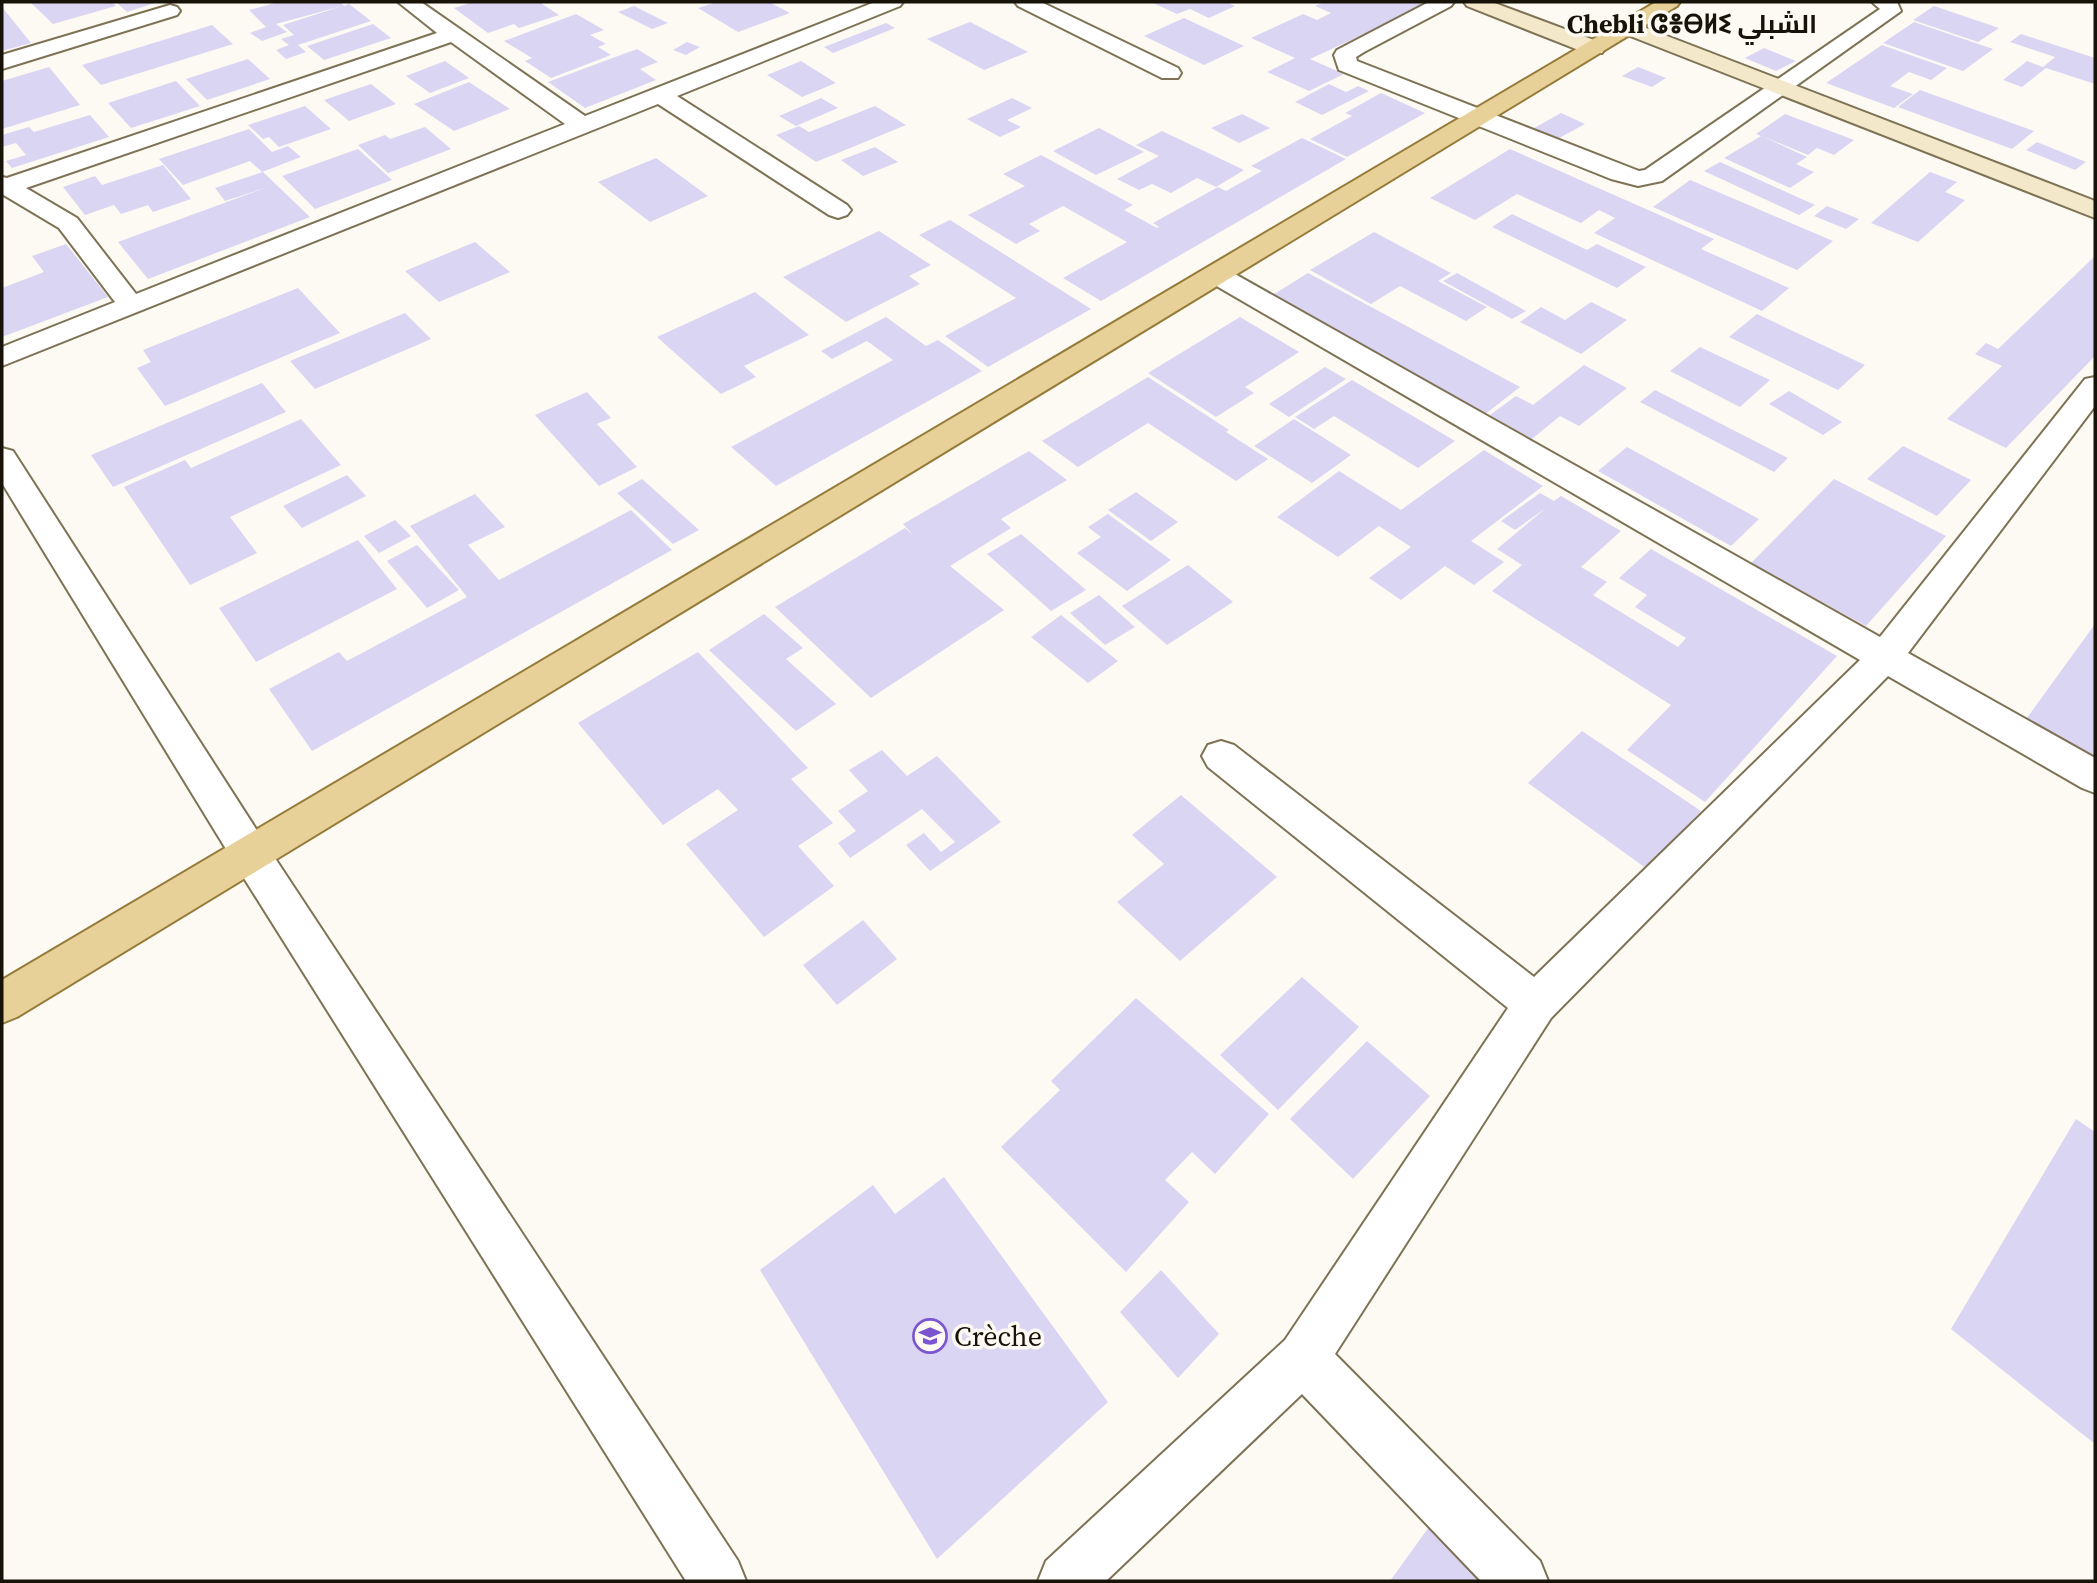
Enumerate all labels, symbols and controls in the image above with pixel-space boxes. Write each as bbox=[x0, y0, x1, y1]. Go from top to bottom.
district label: Chebli ⵛⴻⴱⵍⵉ الشبلي bbox=[1567, 6, 1817, 45]
school or university icon: Crèche bbox=[911, 1317, 949, 1355]
place label: Crèche bbox=[954, 1317, 1042, 1355]

